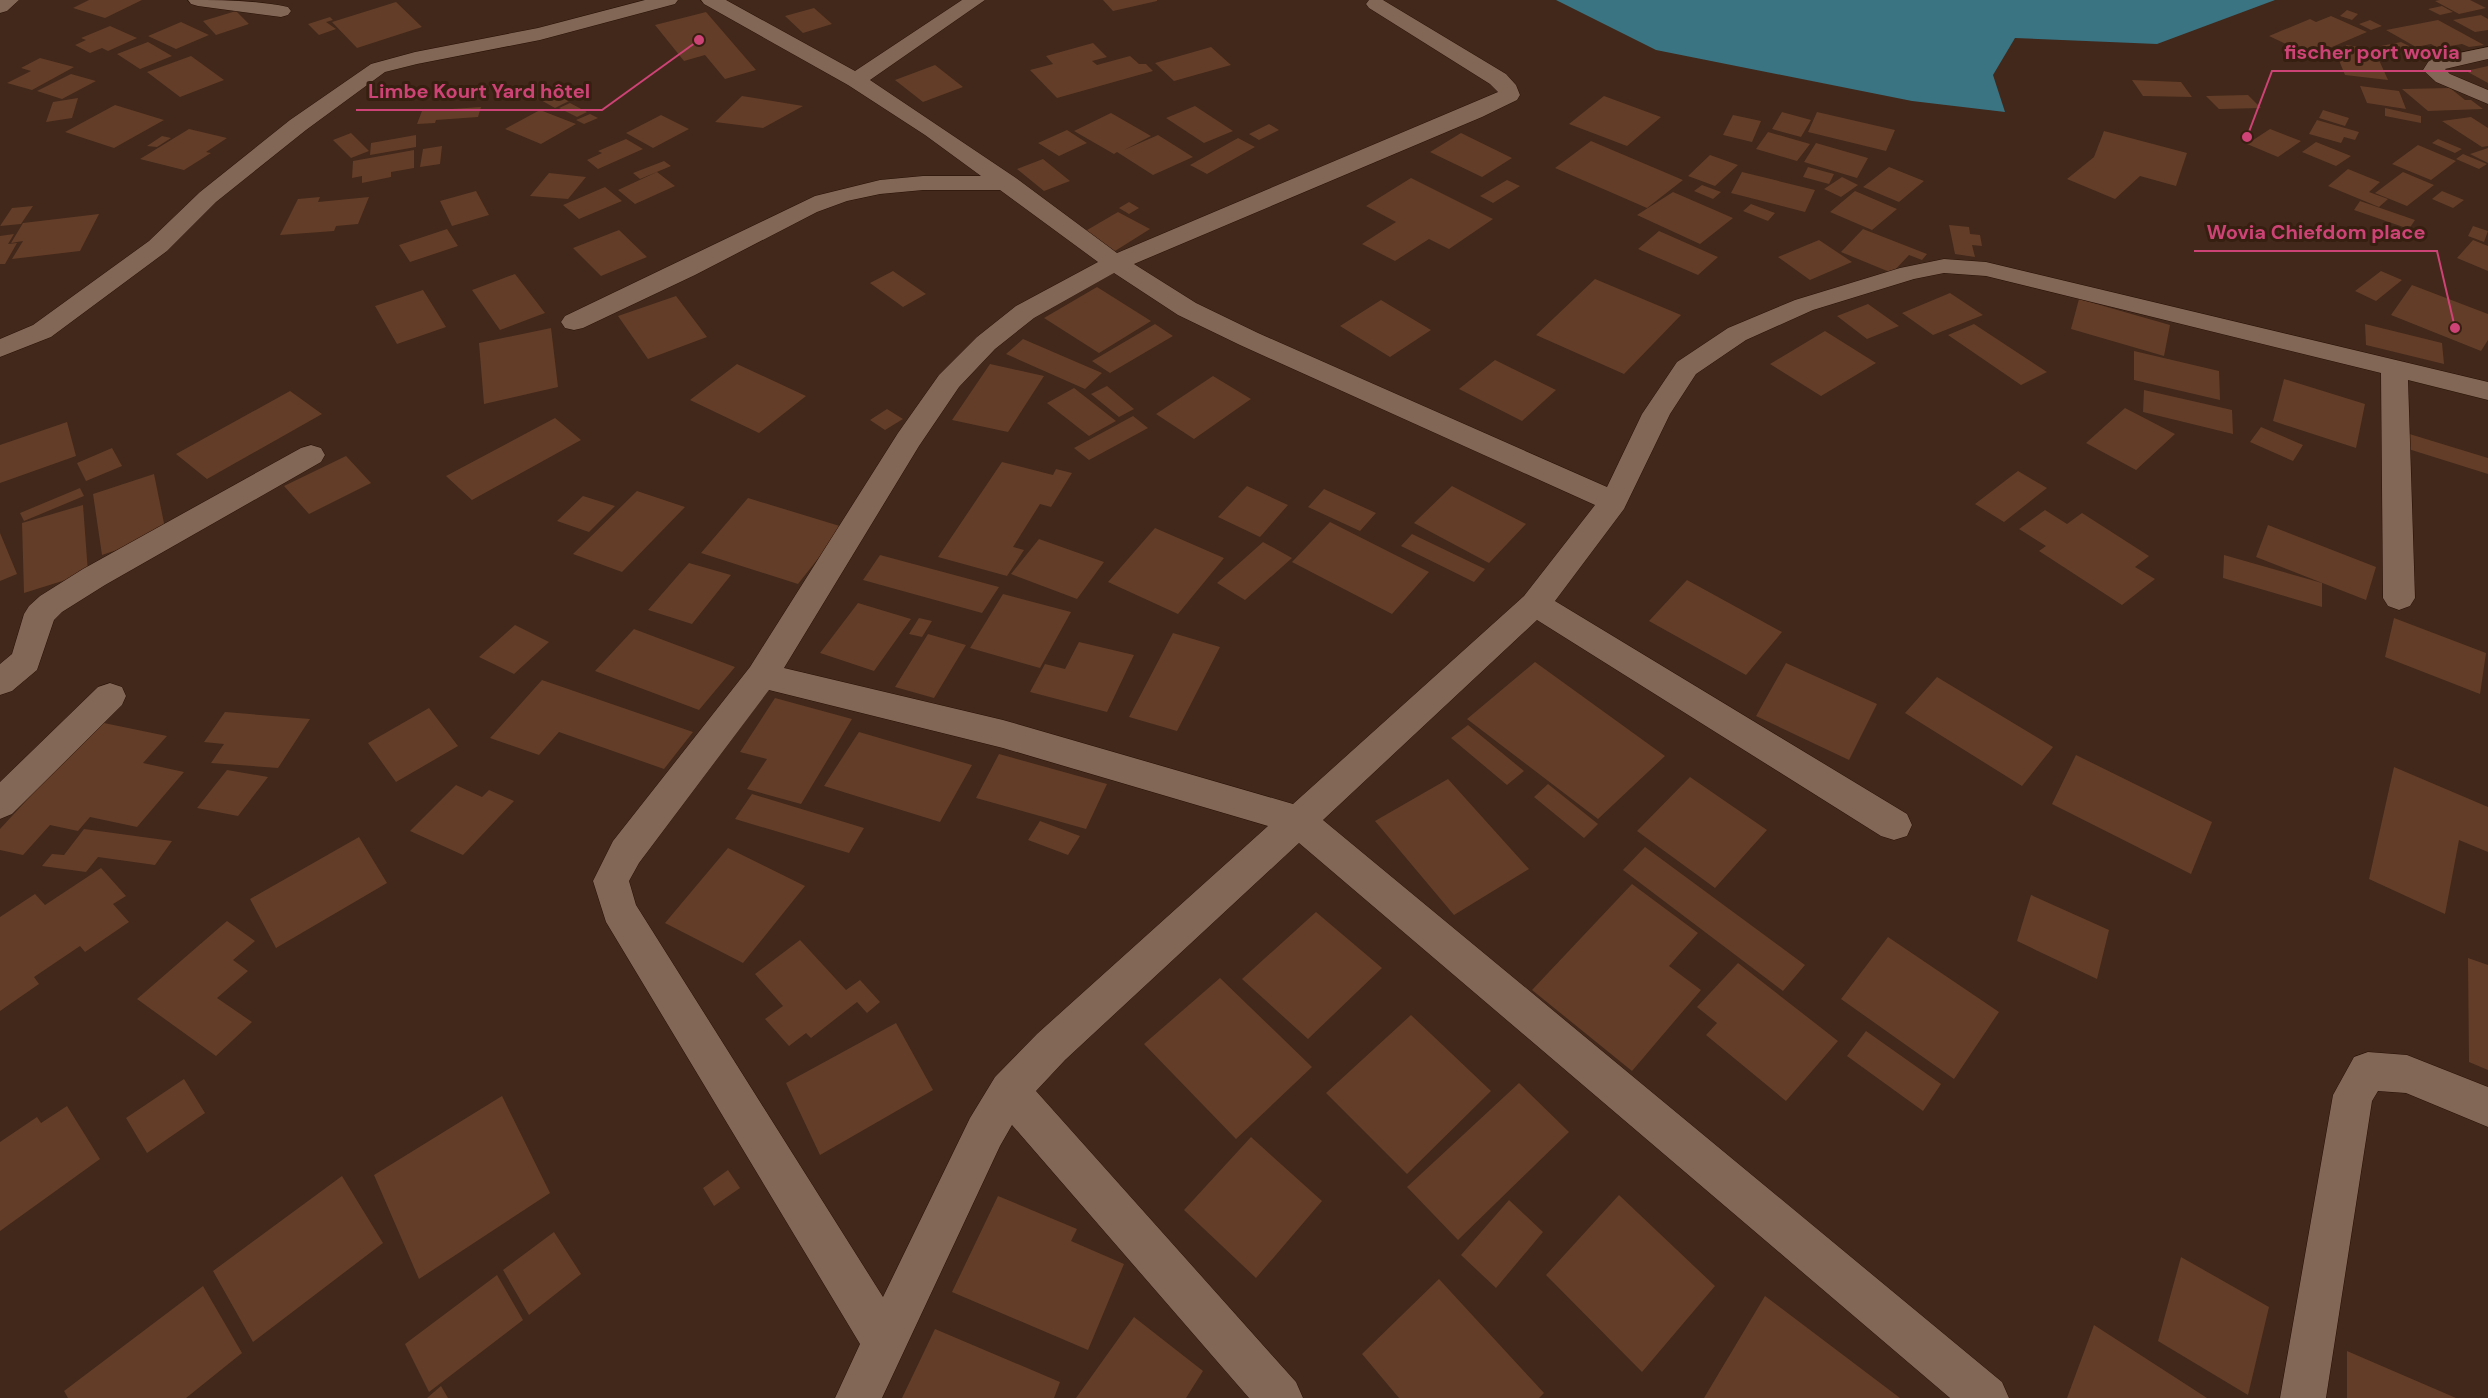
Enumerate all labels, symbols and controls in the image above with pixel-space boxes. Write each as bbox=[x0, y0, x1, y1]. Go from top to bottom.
callout: fischer port wovia bbox=[2272, 33, 2471, 71]
text: fischer port wovia bbox=[2284, 39, 2460, 65]
callout: Limbe Kourt Yard hôtel bbox=[356, 72, 602, 110]
text: Limbe Kourt Yard hôtel bbox=[368, 78, 590, 104]
callout: Wovia Chiefdom place bbox=[2194, 213, 2437, 251]
text: Wovia Chiefdom place bbox=[2206, 219, 2426, 245]

